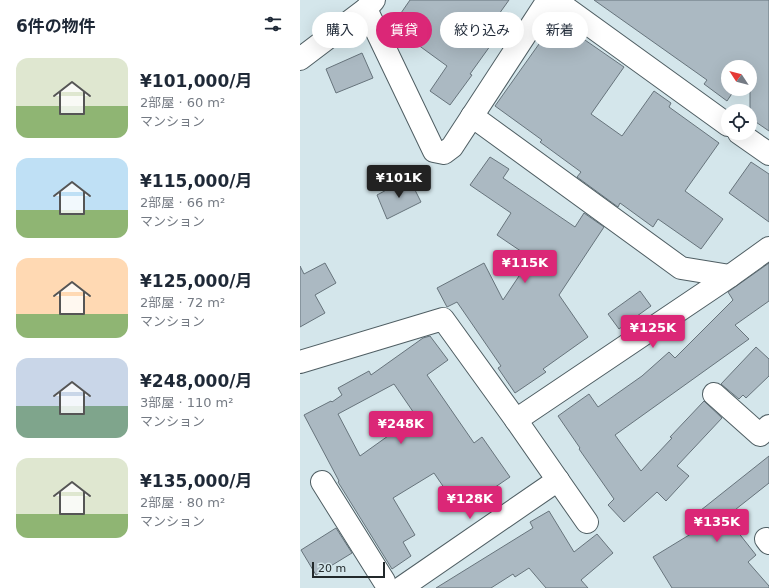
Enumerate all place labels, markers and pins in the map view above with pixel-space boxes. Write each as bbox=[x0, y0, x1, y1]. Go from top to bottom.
pin: ¥101K bbox=[371, 165, 427, 199]
pin: ¥115K bbox=[497, 250, 553, 284]
pin: ¥125K bbox=[625, 315, 681, 349]
pin: ¥248K bbox=[373, 411, 429, 445]
pin: ¥128K bbox=[442, 486, 498, 520]
pin: ¥135K bbox=[689, 509, 745, 543]

